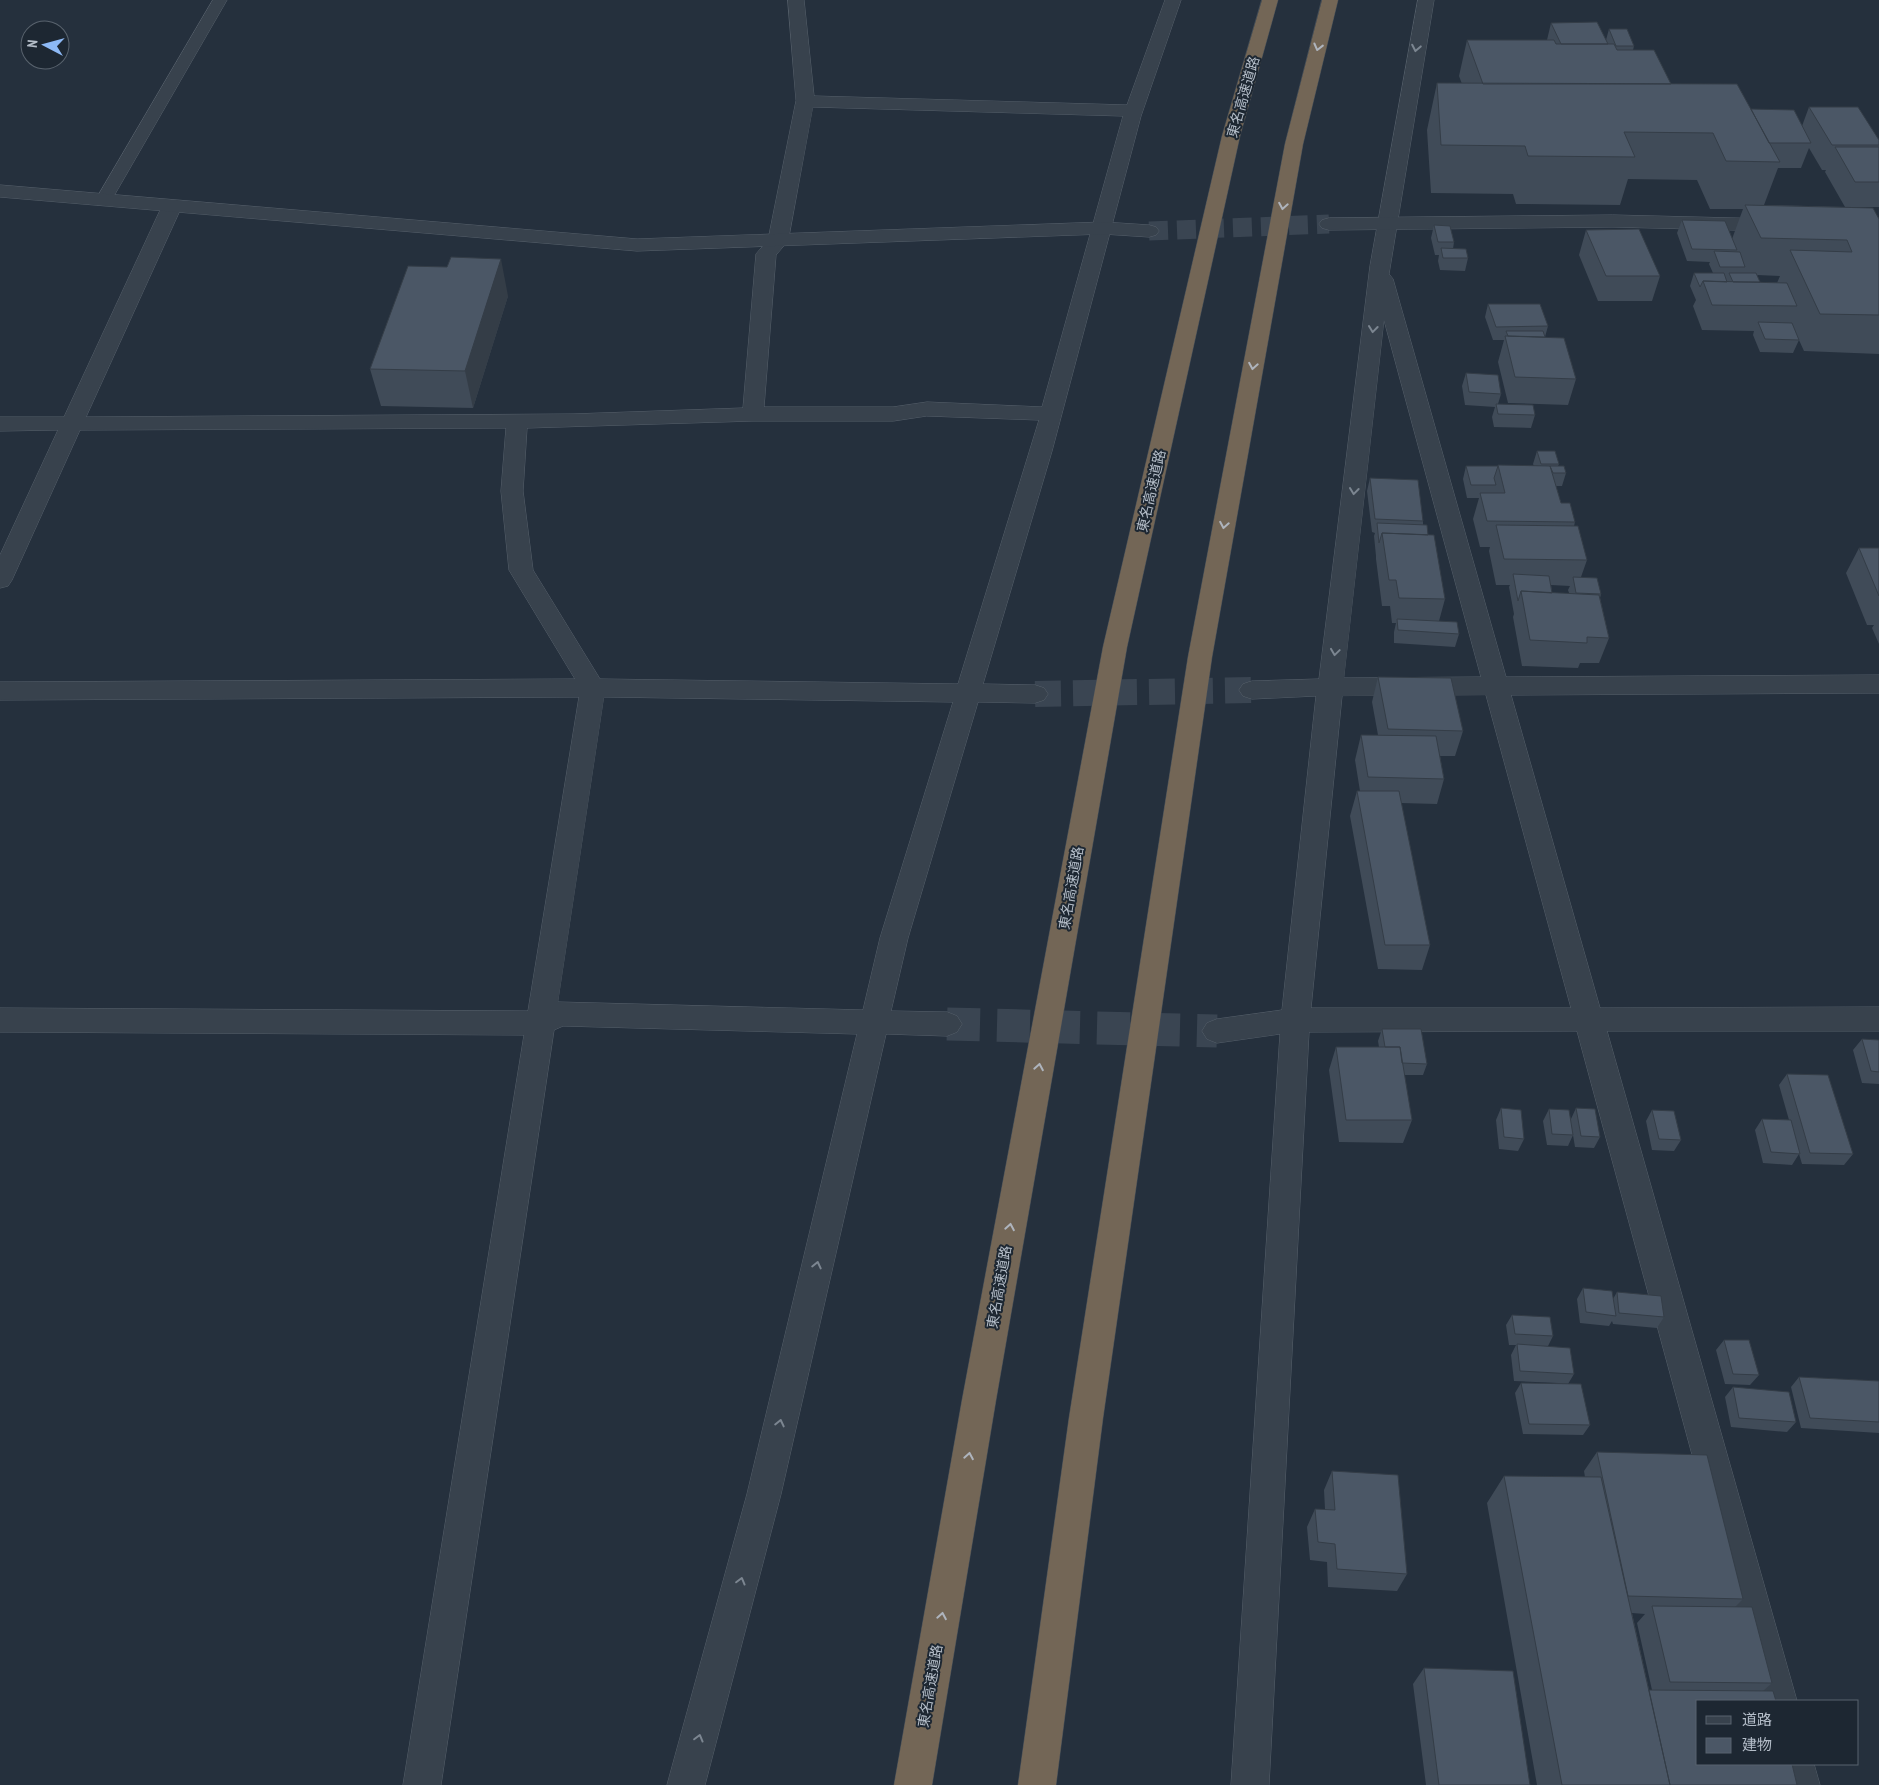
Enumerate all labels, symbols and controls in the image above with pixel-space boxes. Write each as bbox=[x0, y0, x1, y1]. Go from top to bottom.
north arrow bbox=[20, 20, 70, 70]
text: N bbox=[23, 39, 41, 48]
one-way arrow bbox=[1313, 43, 1324, 52]
one-way arrow bbox=[1412, 43, 1422, 52]
street label: 東名高速道路 bbox=[1223, 54, 1263, 140]
one-way arrow bbox=[1278, 201, 1288, 210]
one-way arrow bbox=[1368, 326, 1379, 334]
one-way arrow bbox=[1249, 361, 1259, 370]
street label: 東名高速道路 bbox=[1133, 448, 1169, 534]
one-way arrow bbox=[1349, 487, 1360, 495]
one-way arrow bbox=[1219, 521, 1229, 530]
one-way arrow bbox=[1330, 648, 1341, 656]
street label: 東名高速道路 bbox=[1055, 845, 1087, 931]
one-way arrow bbox=[1033, 1063, 1043, 1072]
one-way arrow bbox=[1004, 1223, 1014, 1232]
street label: 東名高速道路 bbox=[983, 1244, 1015, 1330]
one-way arrow bbox=[811, 1261, 822, 1270]
one-way arrow bbox=[774, 1419, 785, 1428]
one-way arrow bbox=[963, 1452, 974, 1460]
one-way arrow bbox=[735, 1577, 745, 1585]
one-way arrow bbox=[936, 1612, 946, 1621]
street label: 東名高速道路 bbox=[914, 1643, 946, 1729]
legend bbox=[1696, 1700, 1859, 1765]
text: 道路 bbox=[1742, 1710, 1772, 1729]
one-way arrow bbox=[693, 1734, 703, 1742]
text: 建物 bbox=[1742, 1735, 1772, 1754]

